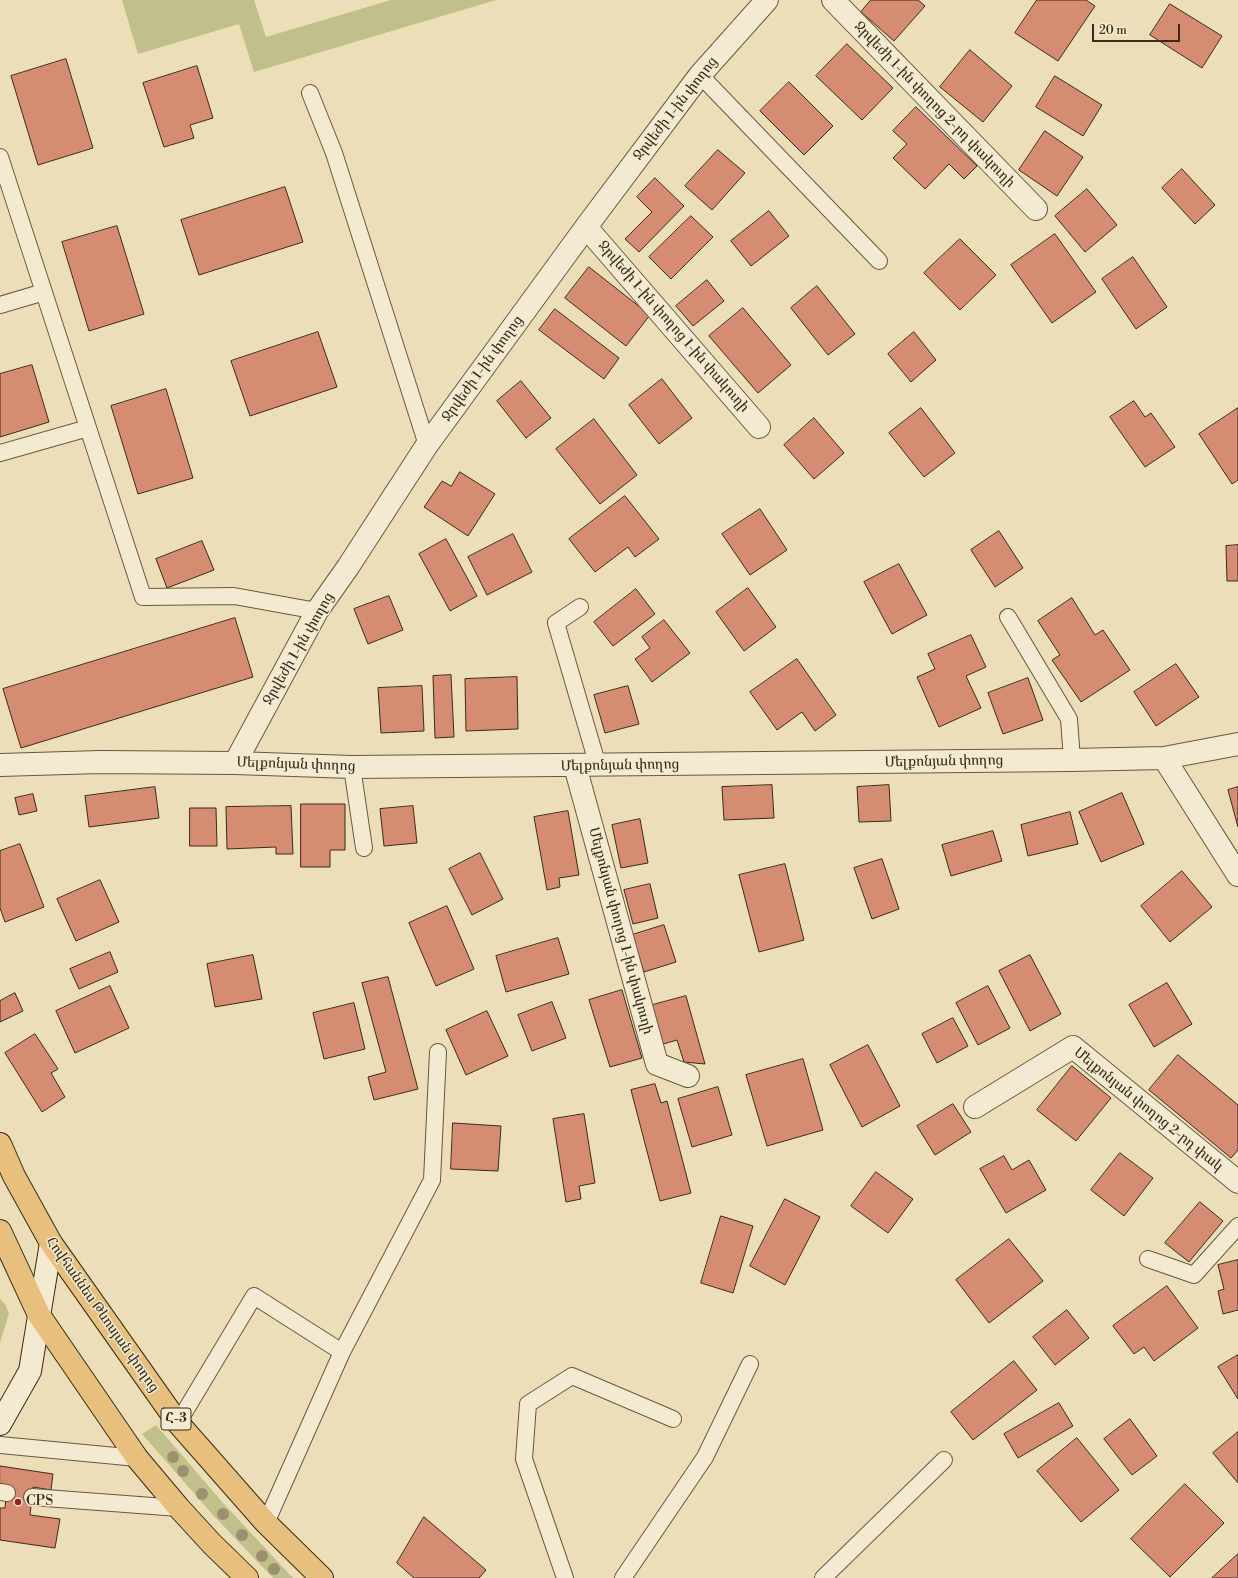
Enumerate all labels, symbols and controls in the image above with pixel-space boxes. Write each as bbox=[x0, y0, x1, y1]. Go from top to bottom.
scale bar bbox=[1094, 16, 1182, 42]
street label: Ջրվեժի 1-ին փողոց 2-րդ փակուղի bbox=[850, 19, 1018, 191]
text: 20 m bbox=[1099, 23, 1127, 38]
street label: Ջրվեժի 1-ին փողոց bbox=[630, 54, 722, 164]
street label: Ջրվեժի 1-ին փողոց 1-ին փակուղի bbox=[594, 238, 752, 416]
street label: Ջրվեժի 1-ին փողոց bbox=[439, 313, 527, 425]
street label: Ջրվեժի 1-ին փողոց bbox=[260, 590, 338, 708]
street label: Մելքոնյան փողոց bbox=[884, 753, 1004, 771]
street label: Մելքոնյան փողոց bbox=[236, 755, 356, 775]
street label: Մելքոնյան փողոց bbox=[560, 757, 680, 775]
street label: Մելքոնյան փողոց 1-ին փակուղի bbox=[584, 826, 656, 1036]
street label: Մելքոնյան փողոց 2-րդ փակ bbox=[1070, 1045, 1226, 1175]
street label: Հովհաննես Թևոսյան փողոց bbox=[42, 1234, 162, 1396]
road number: Հ-3 bbox=[161, 1408, 191, 1430]
place label: CPS bbox=[26, 1494, 53, 1510]
marker: CPS bbox=[13, 1497, 23, 1507]

